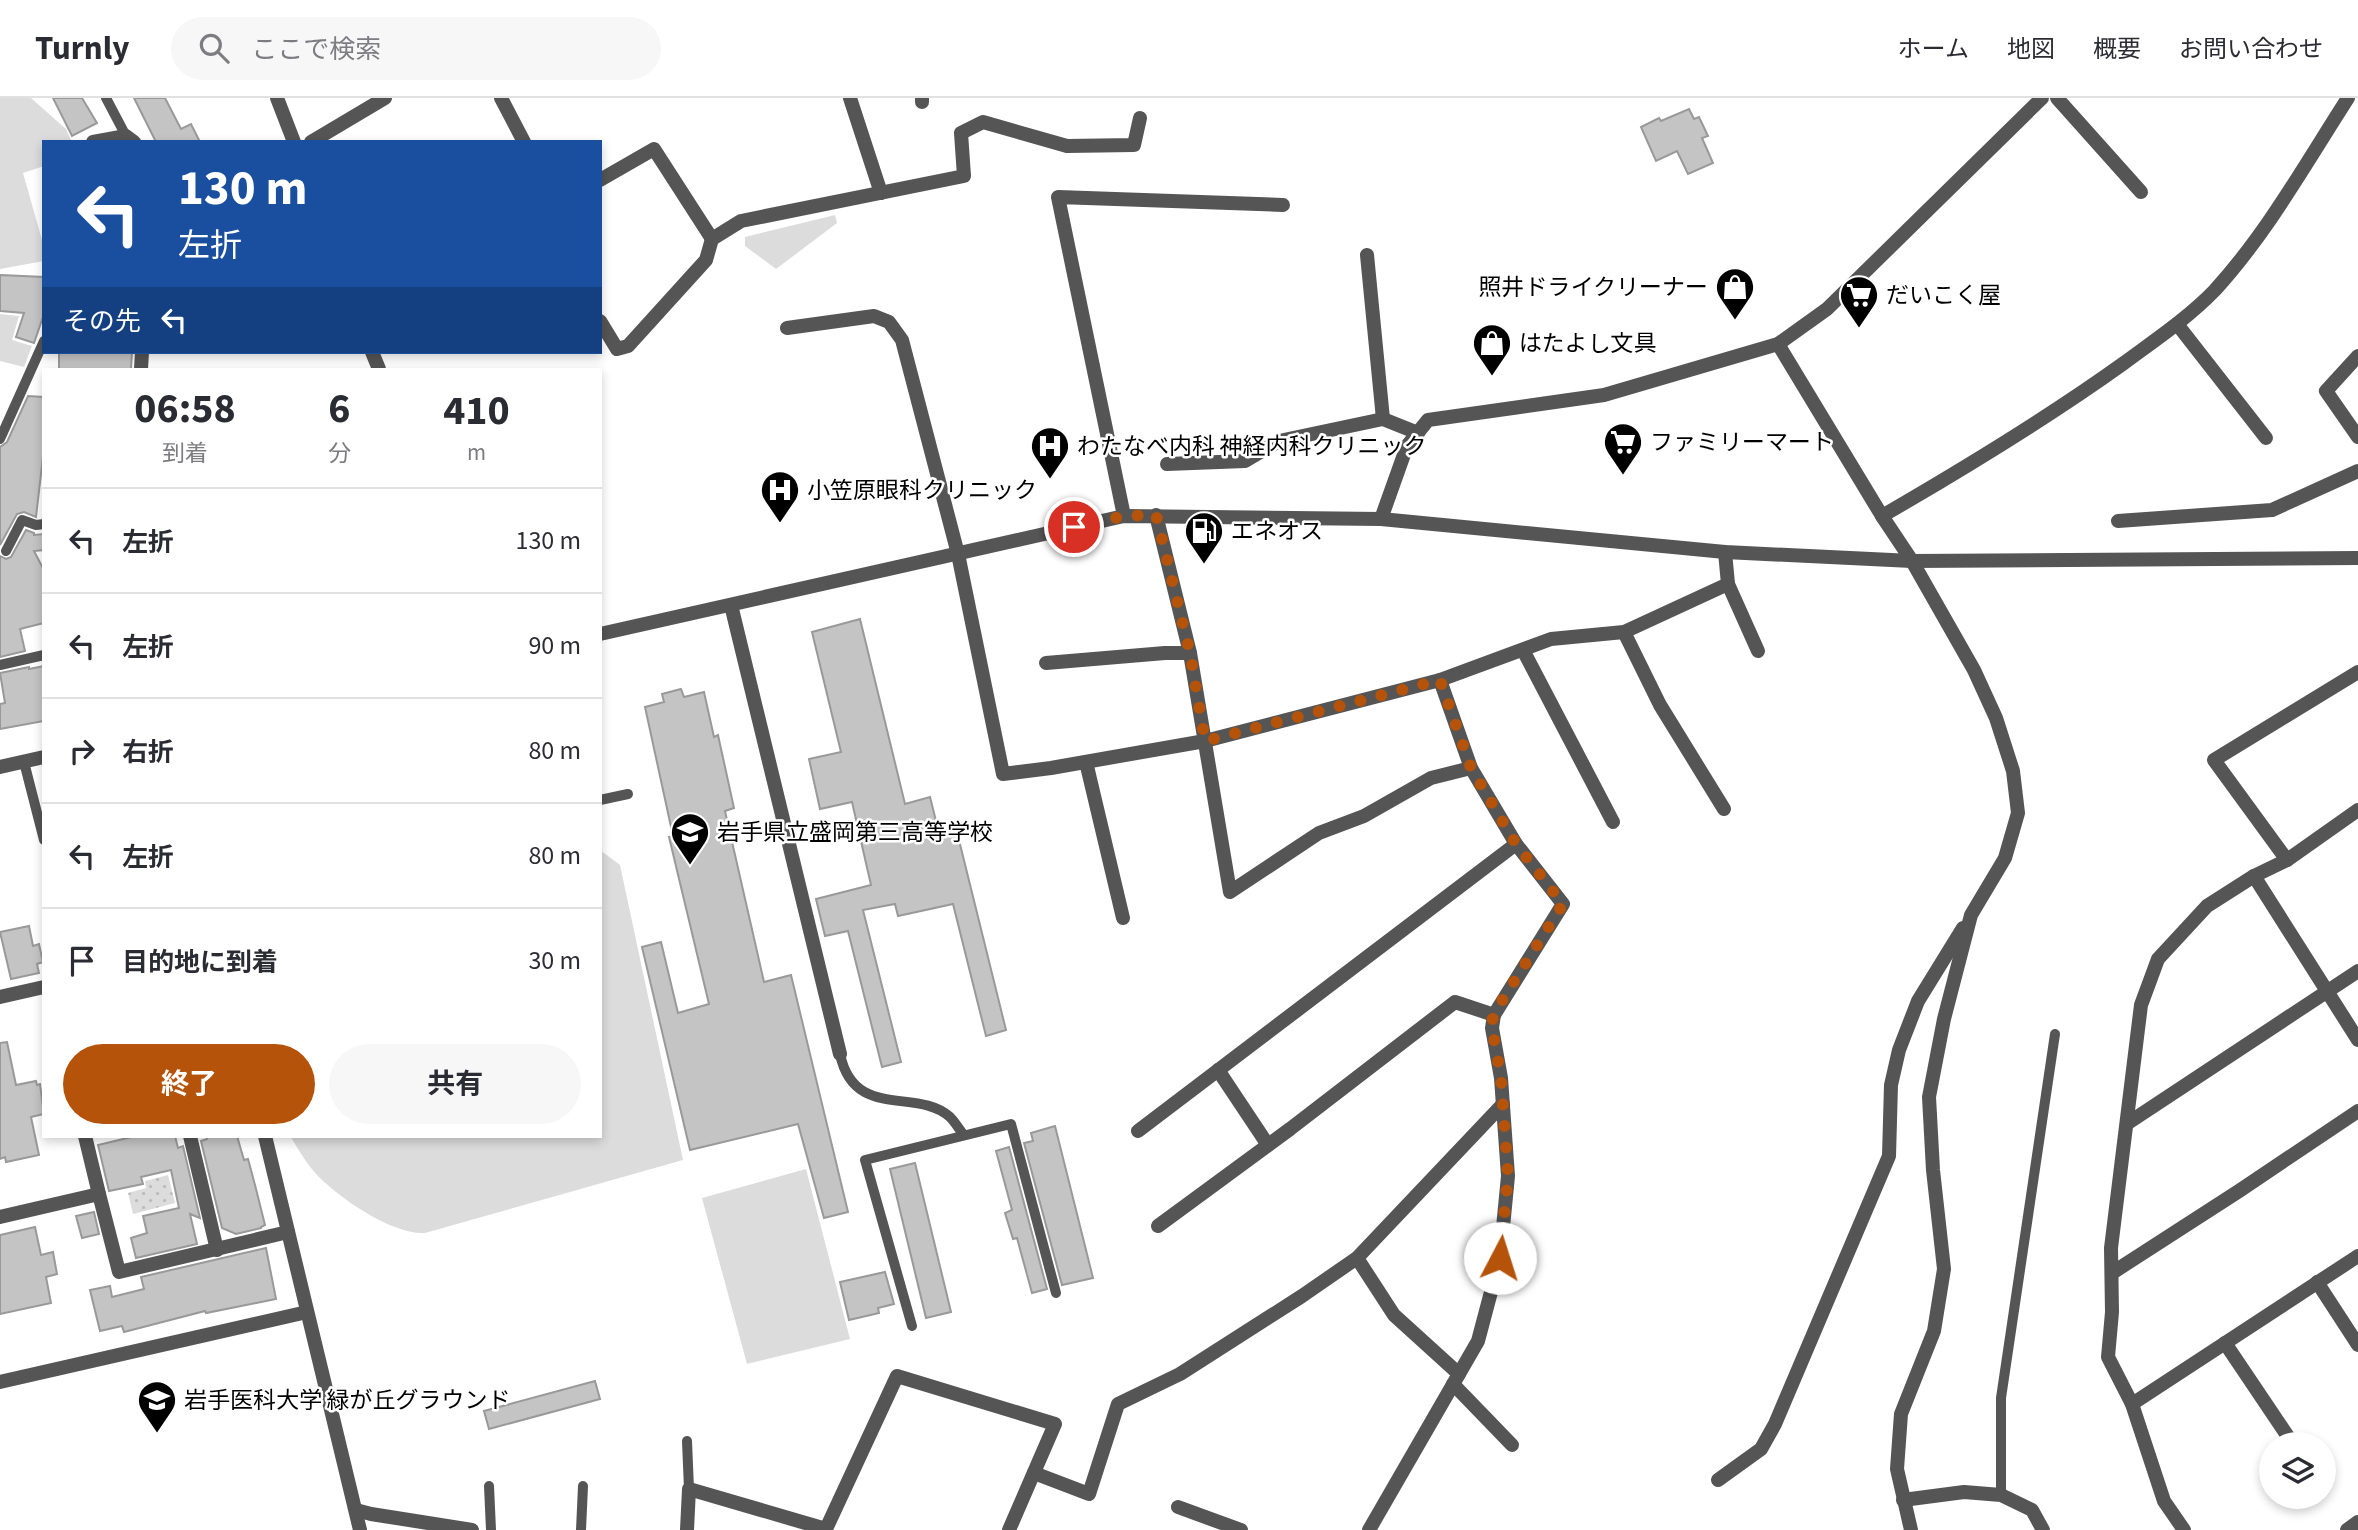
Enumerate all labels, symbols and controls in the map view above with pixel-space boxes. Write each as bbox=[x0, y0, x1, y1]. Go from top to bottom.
search box bbox=[171, 17, 661, 80]
text: Turnly bbox=[35, 25, 129, 72]
icon: search bbox=[195, 29, 233, 67]
text: ここで検索 bbox=[251, 31, 381, 68]
text: ホーム bbox=[1898, 32, 1969, 67]
text: 地図 bbox=[2007, 32, 2055, 67]
text: 概要 bbox=[2093, 32, 2141, 67]
text: お問い合わせ bbox=[2179, 32, 2323, 67]
text: 130 m bbox=[178, 154, 307, 224]
icon: left bbox=[63, 168, 154, 259]
text: 左折 bbox=[178, 223, 242, 269]
shop icon: 照井ドライクリーナー bbox=[1714, 266, 1756, 321]
place label: 照井ドライクリーナー bbox=[1478, 271, 1708, 304]
supermarket icon: だいこく屋 bbox=[1838, 274, 1880, 329]
place label: だいこく屋 bbox=[1886, 279, 2001, 312]
icon: left bbox=[155, 301, 193, 339]
text: その先 bbox=[63, 303, 141, 340]
shop icon: はたよし文具 bbox=[1471, 322, 1513, 377]
place label: はたよし文具 bbox=[1519, 327, 1657, 360]
text: 06:58 bbox=[134, 379, 236, 439]
text: 6 bbox=[328, 379, 350, 439]
text: 410 bbox=[443, 381, 510, 441]
supermarket icon: ファミリーマート bbox=[1602, 421, 1644, 476]
hospital icon: わたなべ内科 神経内科クリニック bbox=[1029, 425, 1071, 480]
place label: ファミリーマート bbox=[1650, 426, 1834, 459]
place label: わたなべ内科 神経内科クリニック bbox=[1077, 430, 1427, 463]
text: m bbox=[467, 436, 486, 469]
text: 到着 bbox=[162, 437, 208, 470]
text: 分 bbox=[328, 437, 351, 470]
hospital icon: 小笠原眼科クリニック bbox=[759, 469, 801, 524]
place label: 小笠原眼科クリニック bbox=[807, 474, 1037, 507]
pin bbox=[1044, 497, 1104, 557]
icon: arrive bbox=[1055, 508, 1093, 546]
fuel station icon: エネオス bbox=[1183, 510, 1225, 565]
place label: エネオス bbox=[1231, 515, 1323, 548]
icon: left bbox=[63, 522, 101, 560]
text: 130 m bbox=[515, 522, 581, 559]
text: 左折 bbox=[122, 524, 174, 561]
icon: left bbox=[63, 627, 101, 665]
text: 90 m bbox=[528, 627, 581, 664]
text: 左折 bbox=[122, 629, 174, 666]
icon: right bbox=[63, 732, 101, 770]
text: 80 m bbox=[528, 732, 581, 769]
text: 右折 bbox=[122, 734, 174, 771]
school or university icon: 岩手県立盛岡第三高等学校 bbox=[669, 811, 711, 866]
place label: 岩手県立盛岡第三高等学校 bbox=[717, 816, 993, 849]
icon: left bbox=[63, 837, 101, 875]
text: 80 m bbox=[528, 837, 581, 874]
text: 左折 bbox=[122, 839, 174, 876]
icon: arrive bbox=[63, 942, 101, 980]
text: 30 m bbox=[528, 942, 581, 979]
text: 目的地に到着 bbox=[122, 944, 278, 981]
button: 終了 bbox=[63, 1044, 315, 1124]
button: 共有 bbox=[329, 1044, 581, 1124]
position arrow bbox=[1463, 1221, 1537, 1295]
school or university icon: 岩手医科大学 緑が丘グラウンド bbox=[136, 1379, 178, 1434]
place label: 岩手医科大学 緑が丘グラウンド bbox=[184, 1384, 511, 1417]
map controls bbox=[2259, 1432, 2336, 1509]
button: layers bbox=[2259, 1432, 2336, 1509]

